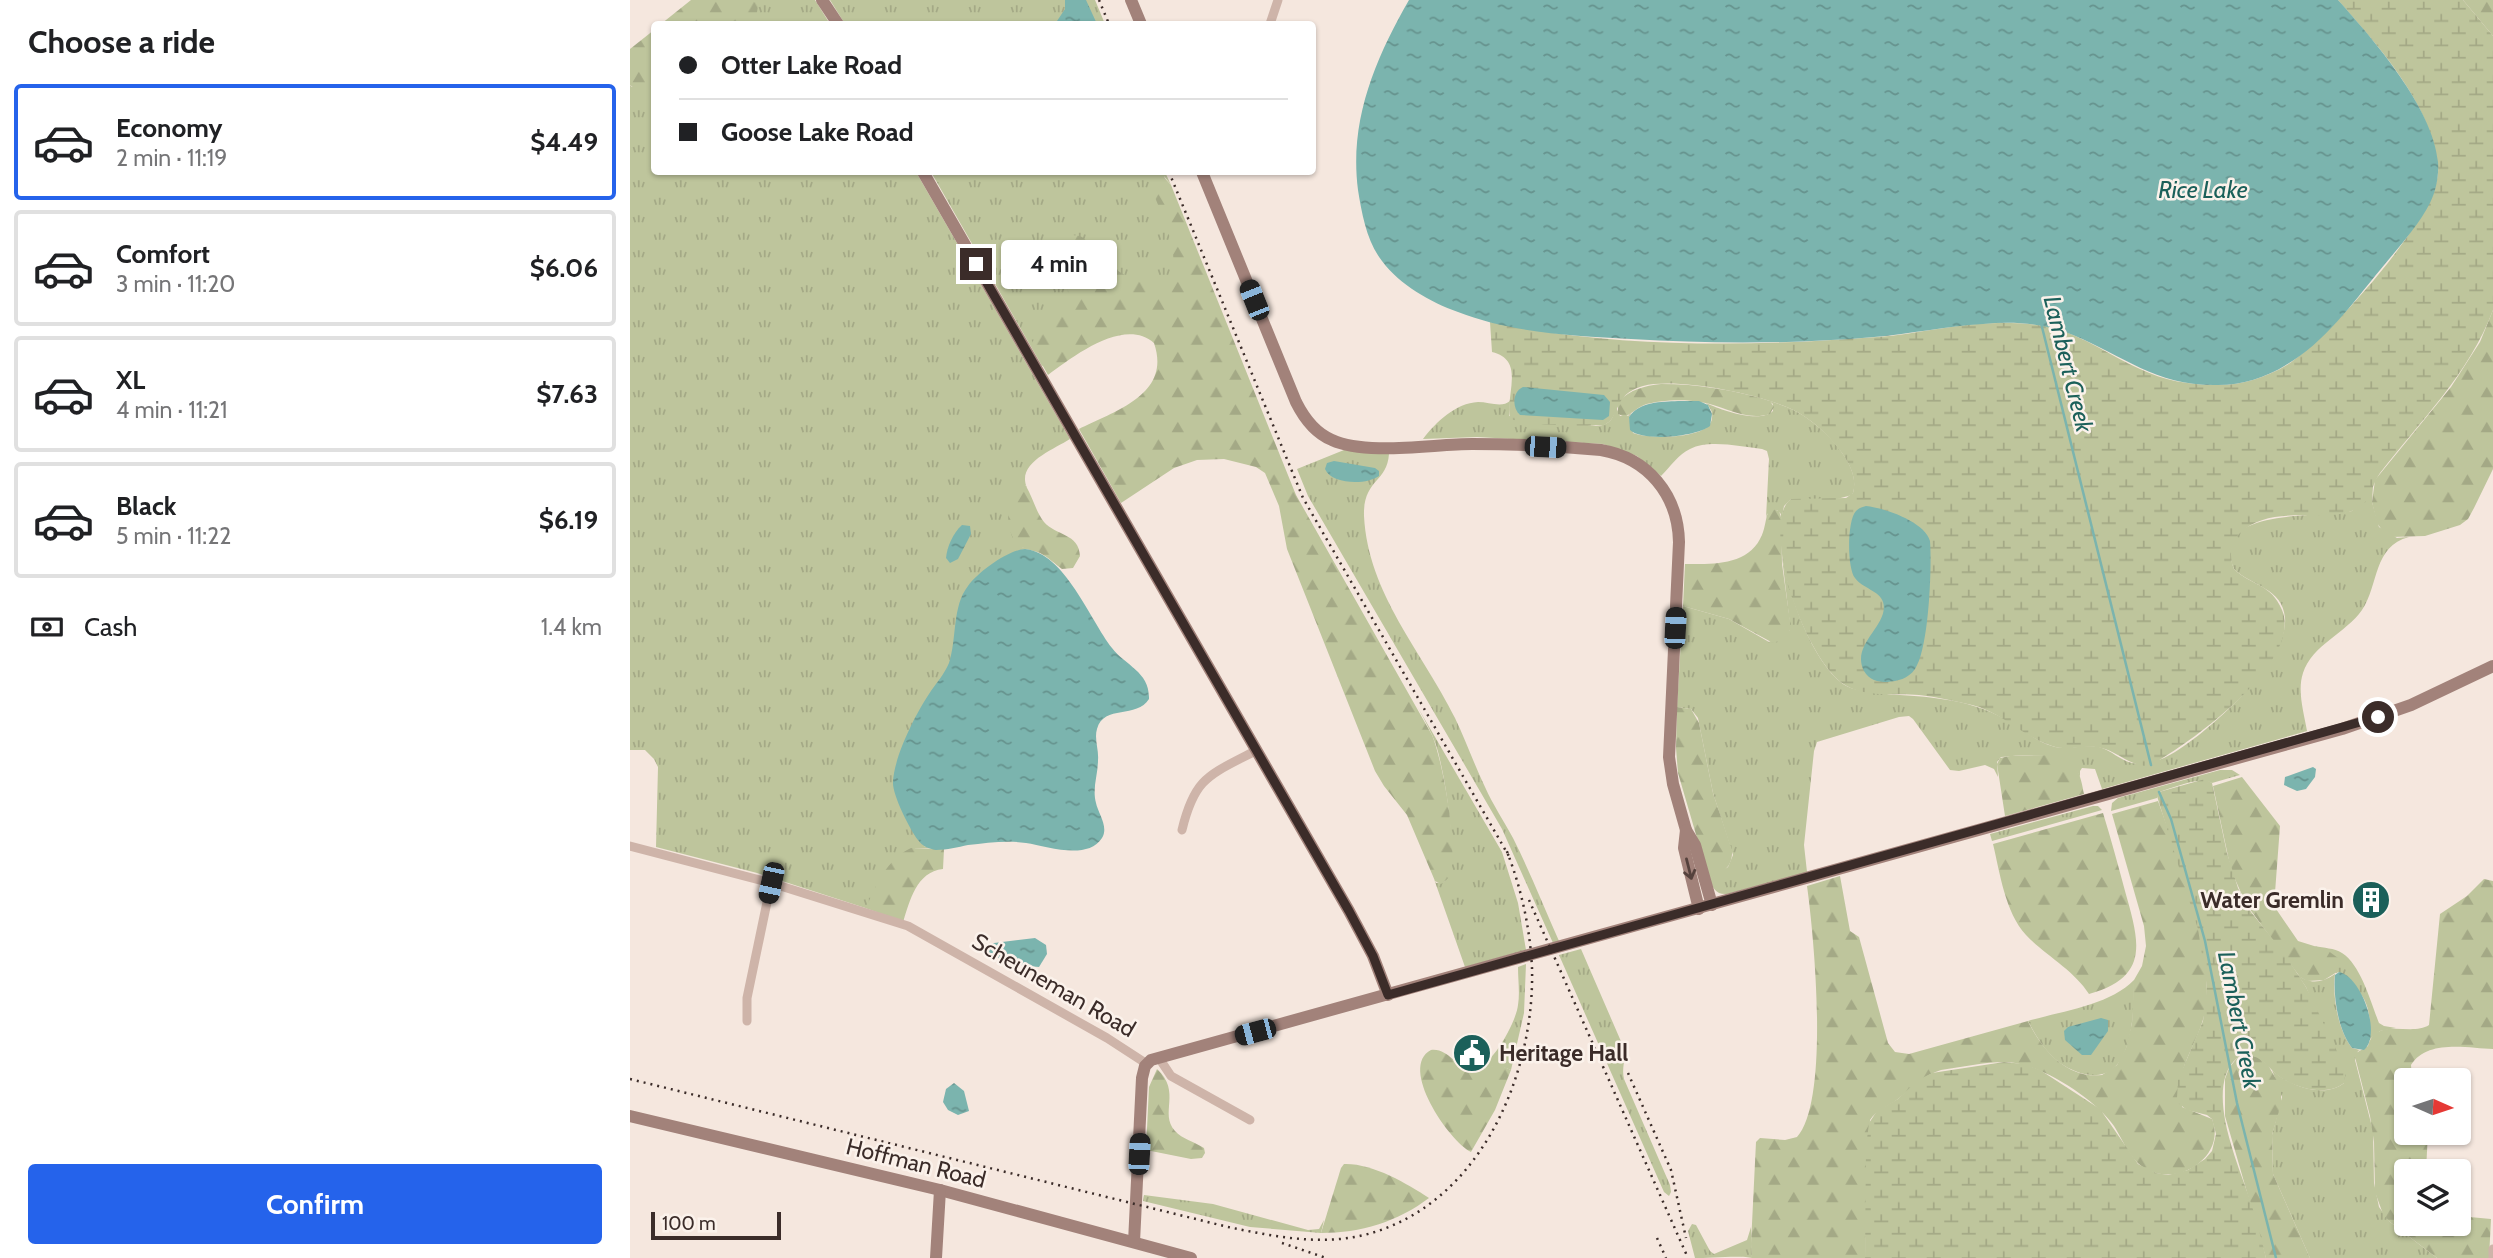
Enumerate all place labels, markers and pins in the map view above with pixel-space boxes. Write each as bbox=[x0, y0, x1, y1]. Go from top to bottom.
building icon: Water Gremlin bbox=[2350, 879, 2392, 921]
place label: Water Gremlin bbox=[2200, 886, 2344, 914]
public building icon: Heritage Hall bbox=[1451, 1032, 1493, 1074]
place label: Heritage Hall bbox=[1499, 1039, 1628, 1067]

